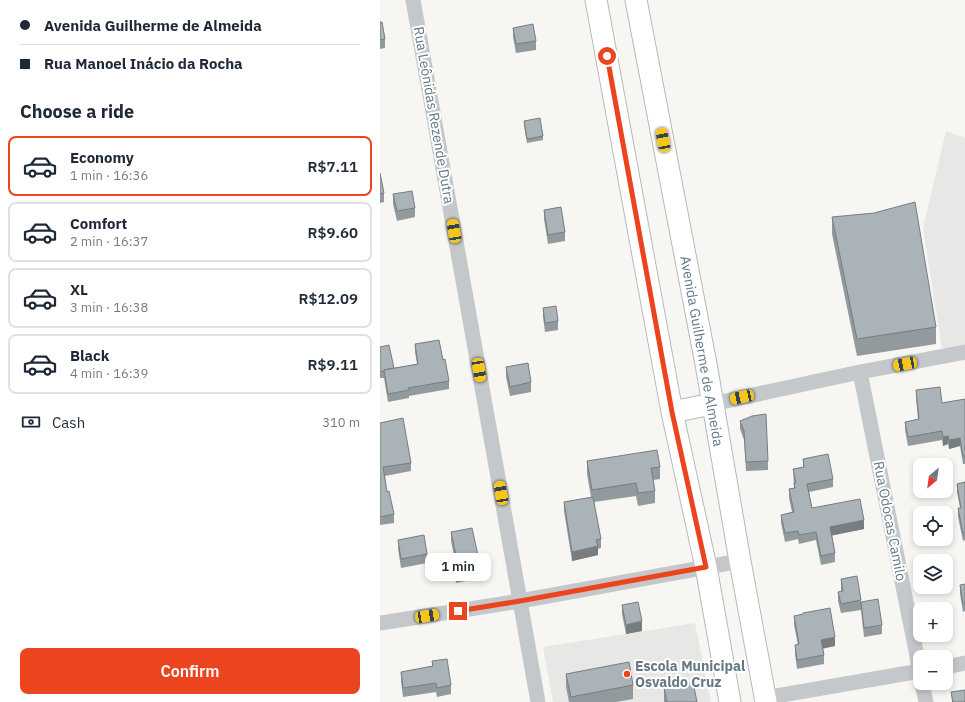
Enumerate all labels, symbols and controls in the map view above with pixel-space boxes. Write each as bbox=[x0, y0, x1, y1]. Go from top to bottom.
text: Avenida Guilherme de Almeida bbox=[44, 16, 262, 35]
street label: Rua Leônidas Rezende Dutra bbox=[410, 25, 459, 205]
route start bbox=[598, 47, 616, 65]
text: Rua Manoel Inácio da Rocha bbox=[44, 54, 243, 73]
text: Choose a ride bbox=[20, 100, 134, 123]
car bbox=[655, 127, 671, 153]
icon: car bbox=[22, 148, 58, 184]
text: Economy bbox=[70, 148, 134, 167]
text: R$7.11 bbox=[308, 157, 358, 176]
text: 1 min · 16:36 bbox=[70, 167, 148, 184]
icon: car bbox=[22, 214, 58, 250]
text: Comfort bbox=[70, 214, 127, 233]
car bbox=[446, 218, 462, 244]
text: R$9.60 bbox=[308, 223, 358, 242]
text: 2 min · 16:37 bbox=[70, 233, 148, 250]
street label: Avenida Guilherme de Almeida bbox=[676, 254, 728, 448]
icon: car bbox=[22, 280, 58, 316]
text: XL bbox=[70, 280, 88, 299]
text: R$12.09 bbox=[299, 289, 358, 308]
text: 3 min · 16:38 bbox=[70, 299, 148, 316]
icon: car bbox=[22, 346, 58, 382]
text: Black bbox=[70, 346, 110, 365]
text: R$9.11 bbox=[308, 355, 358, 374]
car bbox=[892, 356, 918, 372]
car bbox=[471, 357, 487, 383]
text: 4 min · 16:39 bbox=[70, 365, 148, 382]
car bbox=[729, 389, 755, 405]
icon: cash bbox=[20, 411, 42, 433]
text: Cash bbox=[52, 413, 85, 432]
text: 310 m bbox=[322, 414, 360, 431]
north arrow bbox=[913, 458, 953, 498]
map controls bbox=[913, 458, 953, 690]
street label: Rua Odocas Camilo bbox=[870, 460, 910, 583]
car bbox=[493, 480, 509, 506]
button: locate bbox=[913, 506, 953, 546]
callout: 1 min bbox=[425, 553, 491, 581]
button: layers bbox=[913, 554, 953, 594]
text: 1 min bbox=[441, 558, 475, 575]
route end bbox=[449, 602, 467, 620]
button: + bbox=[913, 602, 953, 642]
car bbox=[414, 608, 440, 624]
button: Confirm bbox=[20, 648, 360, 694]
button: − bbox=[913, 650, 953, 690]
place label: Escola Municipal Osvaldo Cruz bbox=[635, 657, 745, 691]
marker: Escola Municipal Osvaldo Cruz bbox=[622, 669, 632, 679]

